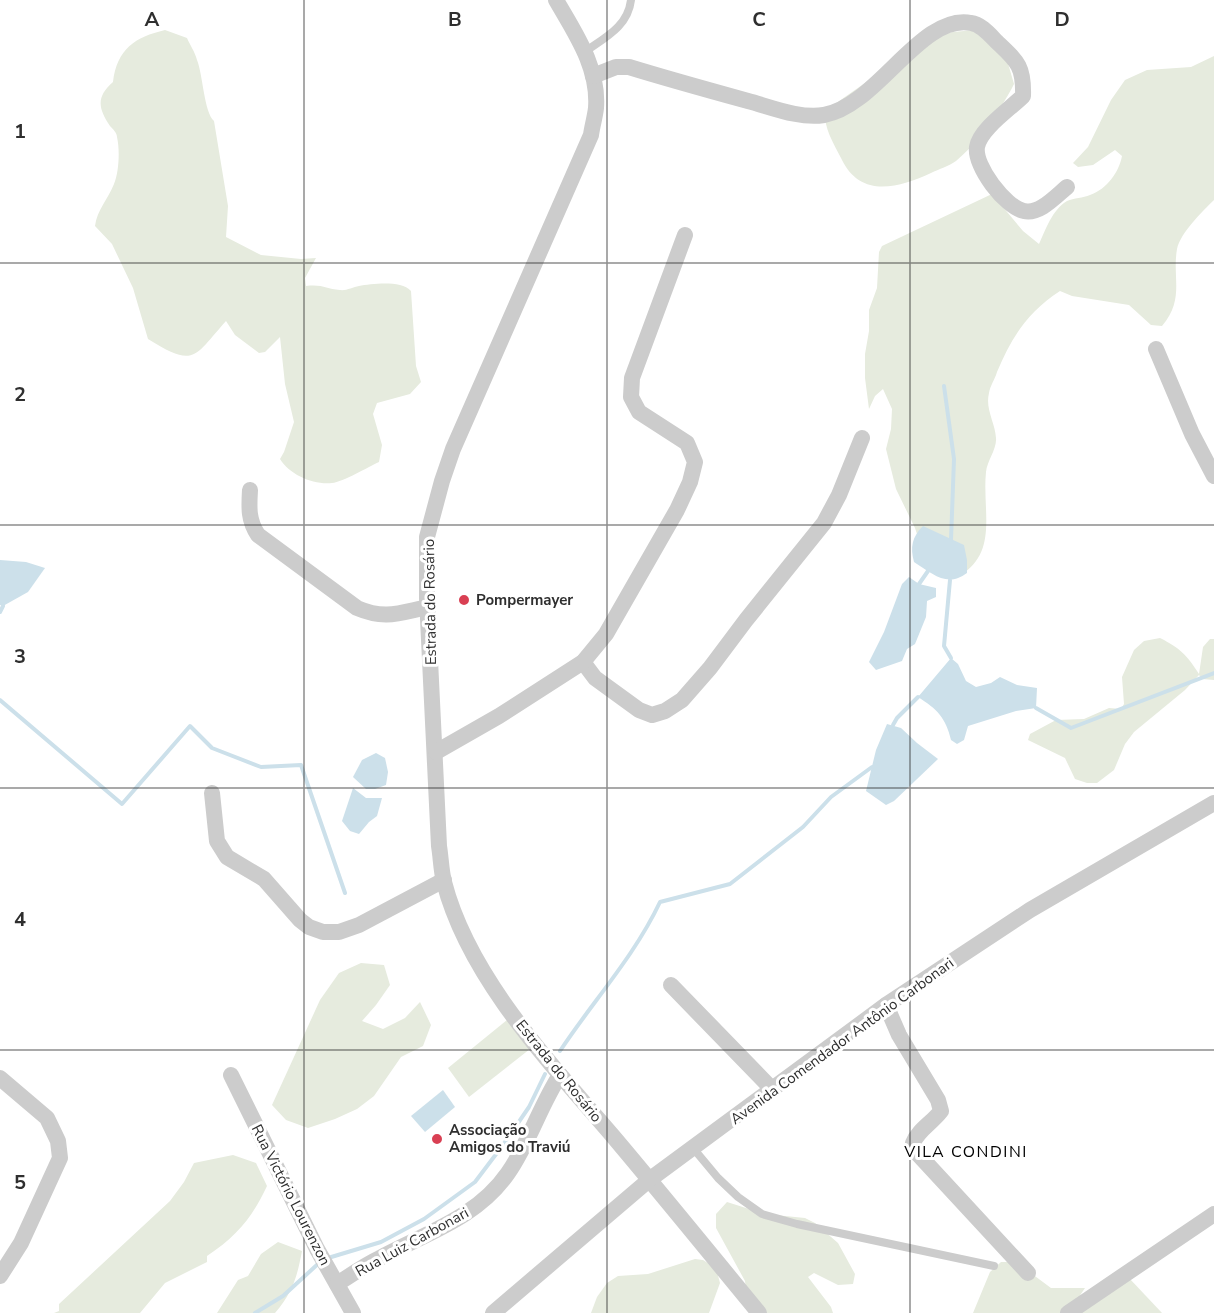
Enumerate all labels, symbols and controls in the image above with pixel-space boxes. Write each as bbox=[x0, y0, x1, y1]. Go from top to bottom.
text: A bbox=[145, 6, 160, 33]
text: B bbox=[448, 6, 462, 33]
text: C bbox=[752, 6, 766, 33]
text: D bbox=[1054, 6, 1070, 33]
text: 1 bbox=[14, 118, 26, 145]
text: 2 bbox=[14, 381, 26, 408]
street label: Estrada do Rosário bbox=[419, 539, 441, 665]
place label: Pompermayer bbox=[476, 590, 573, 610]
marker: Pompermayer bbox=[457, 593, 471, 607]
text: 3 bbox=[14, 643, 26, 670]
text: 4 bbox=[14, 906, 26, 933]
street label: Avenida Comendador Antônio Carbonari bbox=[726, 953, 958, 1129]
street label: Estrada do Rosário bbox=[511, 1016, 607, 1126]
place label: Associação Amigos do Traviú bbox=[449, 1120, 570, 1157]
street label: Rua Victório Lourenzon bbox=[247, 1121, 335, 1269]
marker: Associação Amigos do Traviú bbox=[430, 1132, 444, 1146]
district label: VILA CONDINI bbox=[903, 1141, 1028, 1163]
text: 5 bbox=[14, 1169, 26, 1196]
street label: Rua Luiz Carbonari bbox=[352, 1203, 472, 1281]

